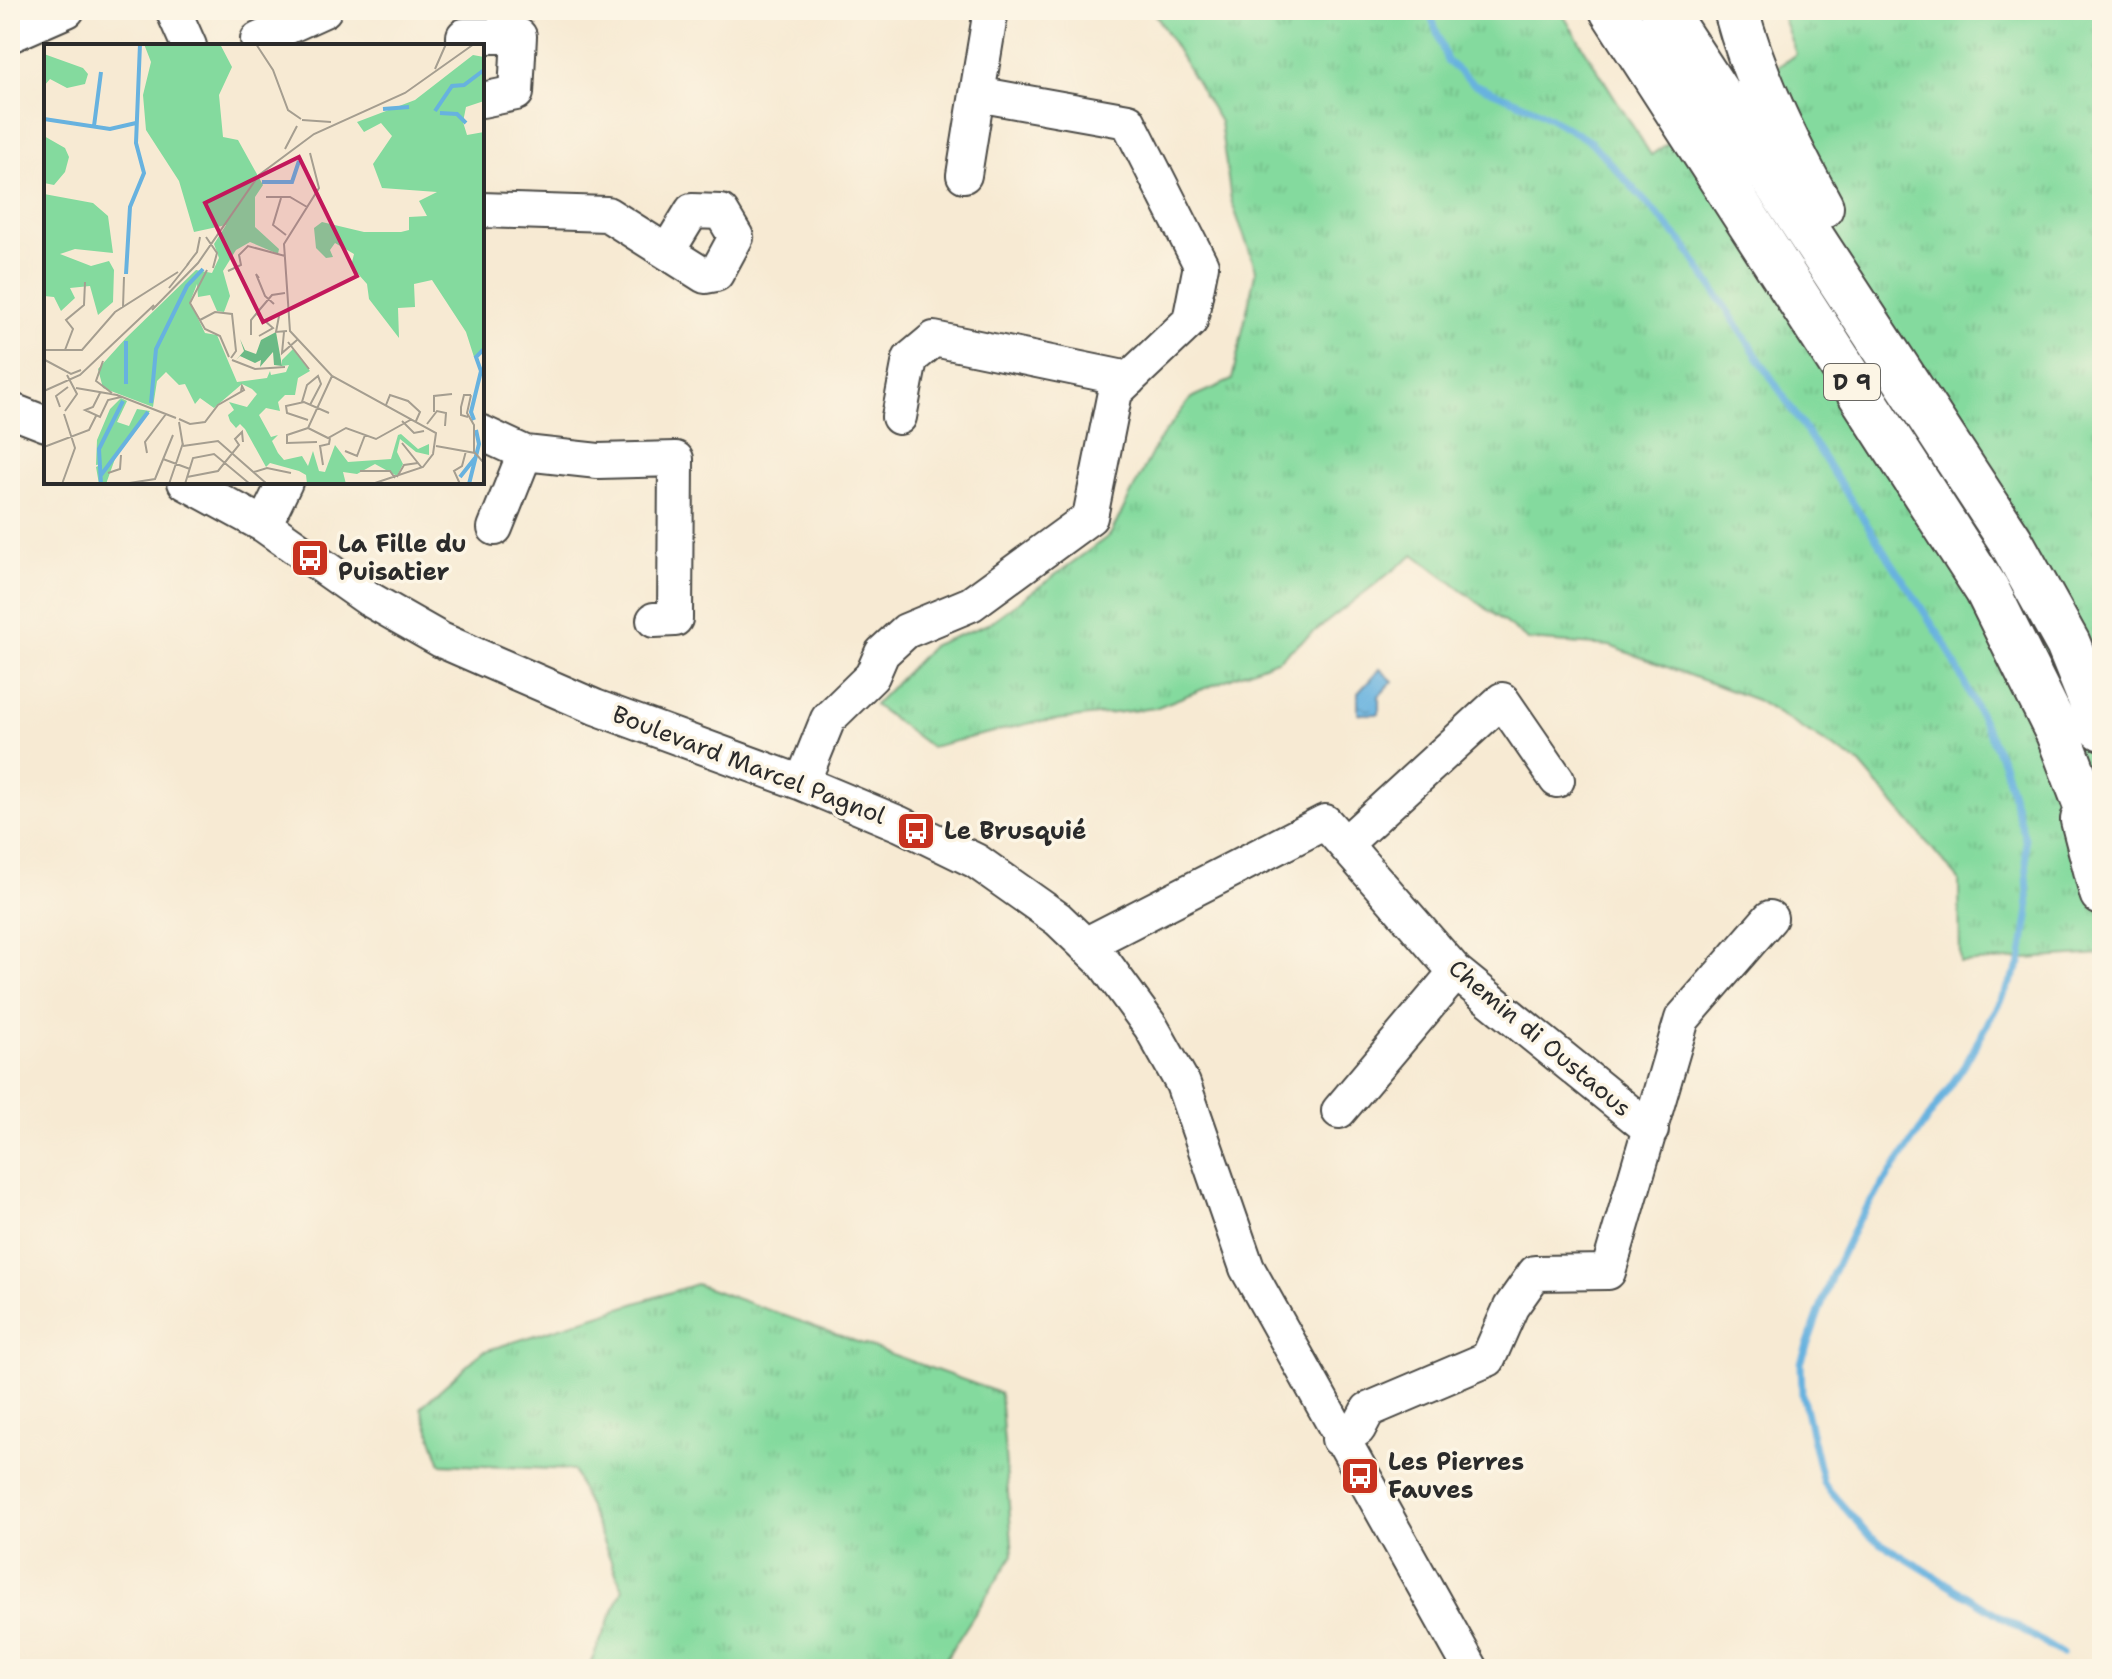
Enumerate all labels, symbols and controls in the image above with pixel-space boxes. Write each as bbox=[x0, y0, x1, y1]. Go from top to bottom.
inset map bbox=[44, 44, 484, 484]
road number: D 9 bbox=[1824, 364, 1880, 400]
place label: La Fille du Puisatier bbox=[338, 528, 467, 588]
bus stop icon: La Fille du Puisatier bbox=[289, 537, 331, 579]
street label: Boulevard Marcel Pagnol bbox=[608, 698, 891, 832]
bus stop icon: Le Brusquié bbox=[895, 810, 937, 852]
place label: Le Brusquié bbox=[944, 815, 1086, 847]
street label: Chemin di Oustaous bbox=[1442, 952, 1638, 1124]
place label: Les Pierres Fauves bbox=[1388, 1446, 1524, 1506]
bus stop icon: Les Pierres Fauves bbox=[1339, 1455, 1381, 1497]

